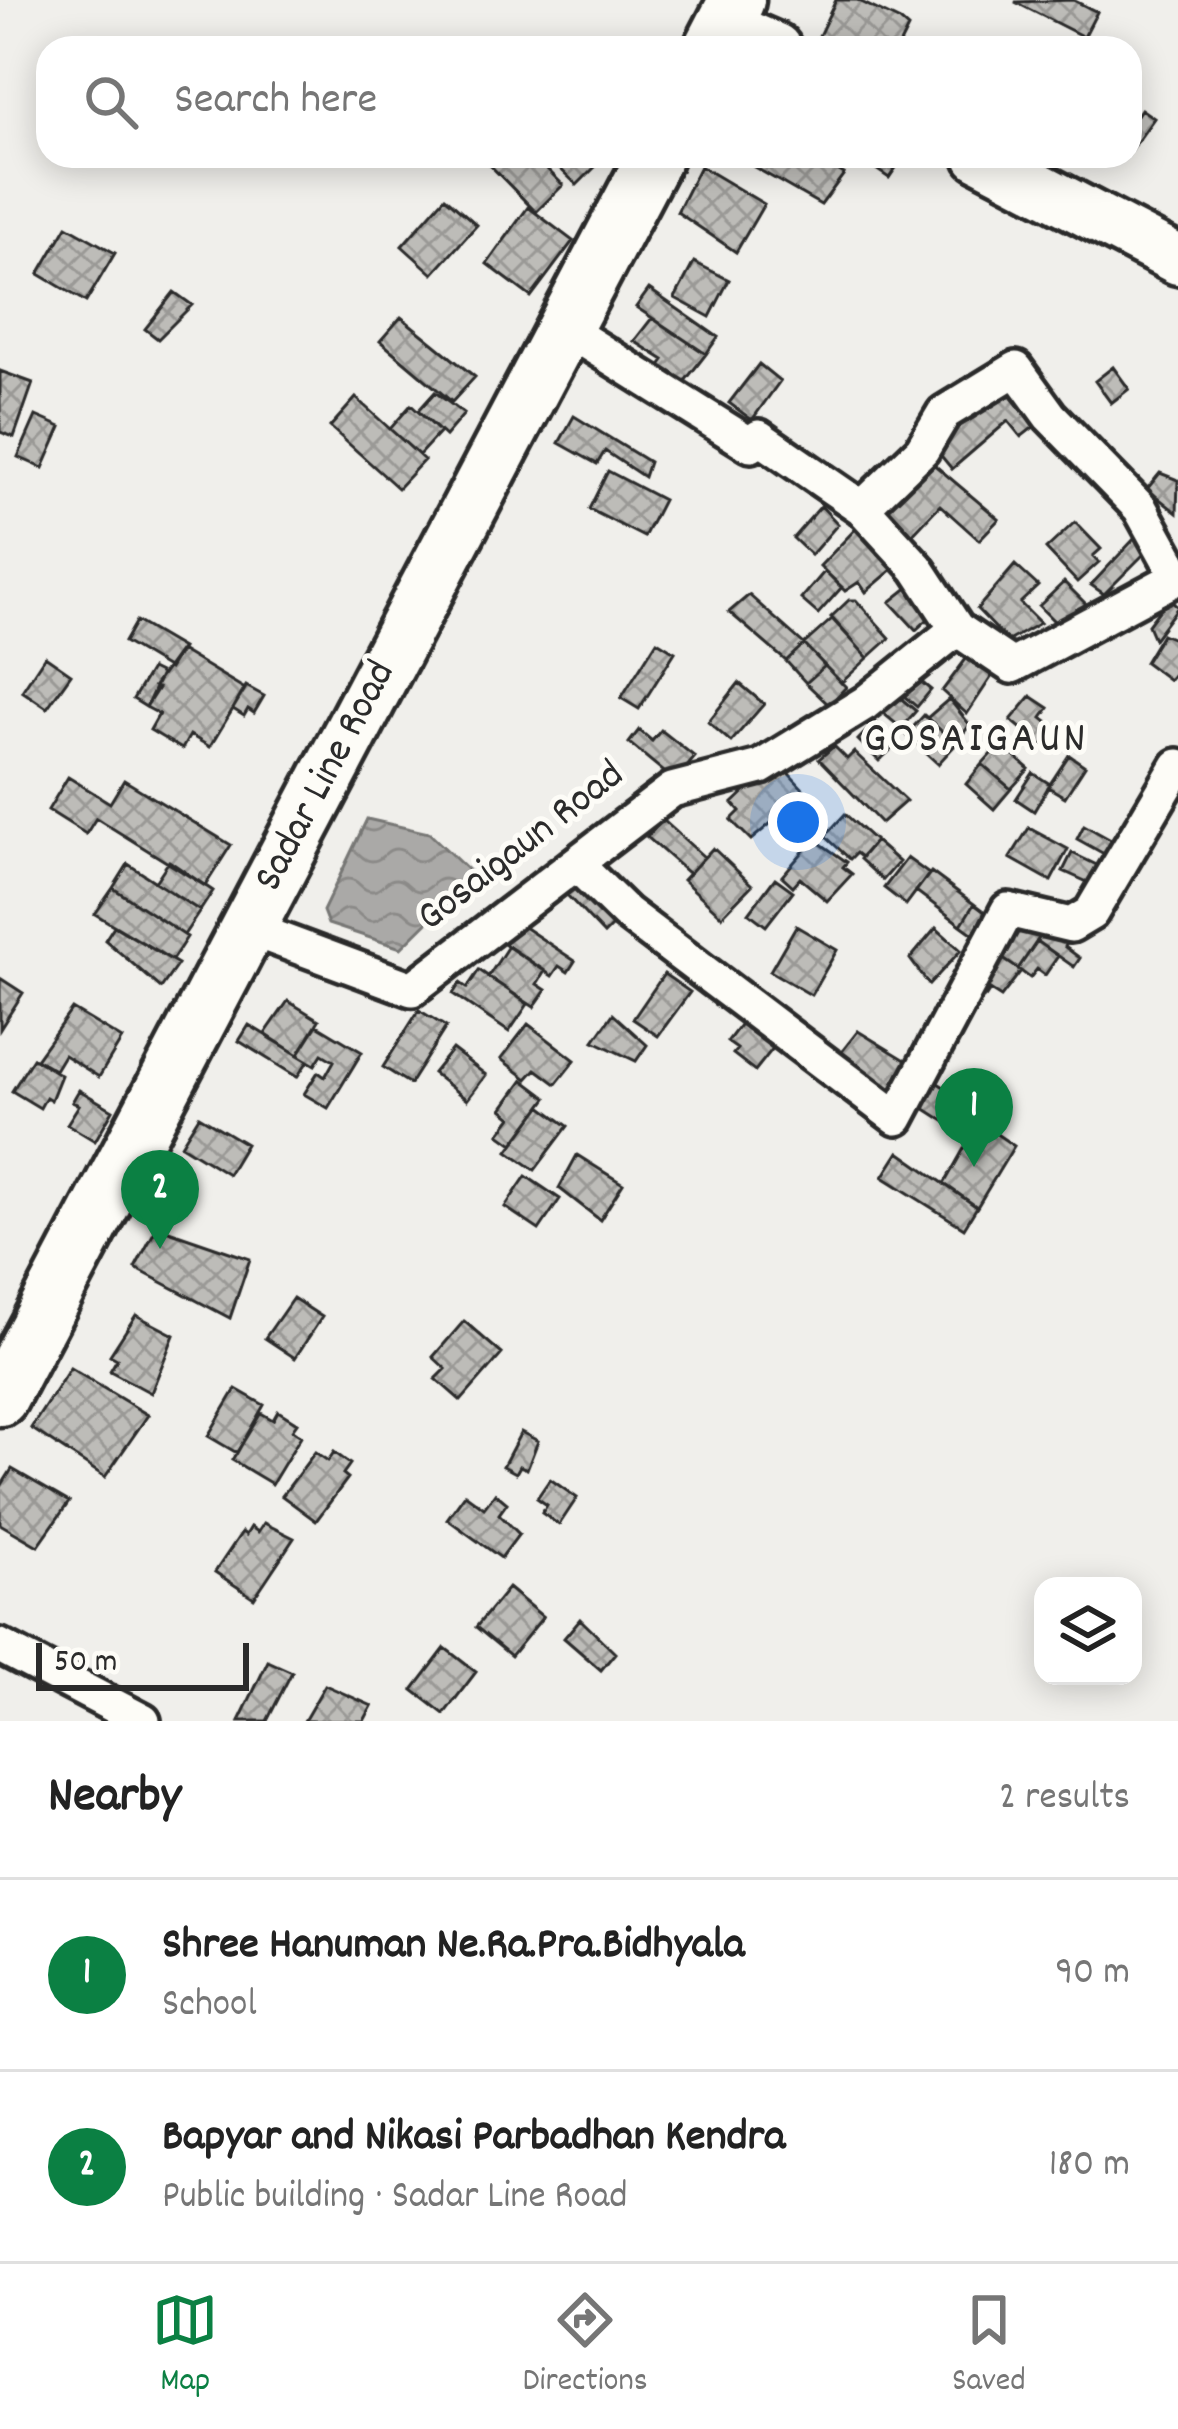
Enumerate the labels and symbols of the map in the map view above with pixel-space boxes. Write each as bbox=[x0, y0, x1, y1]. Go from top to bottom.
street label: Sadar Line Road bbox=[241, 651, 413, 903]
district label: GOSAIGAUN bbox=[863, 709, 1089, 773]
street label: Gosaigaun Road bbox=[406, 748, 638, 948]
your location bbox=[768, 792, 828, 852]
pin: 1 bbox=[935, 1068, 1013, 1167]
pin: 2 bbox=[121, 1150, 199, 1249]
scale bar bbox=[36, 1637, 249, 1690]

